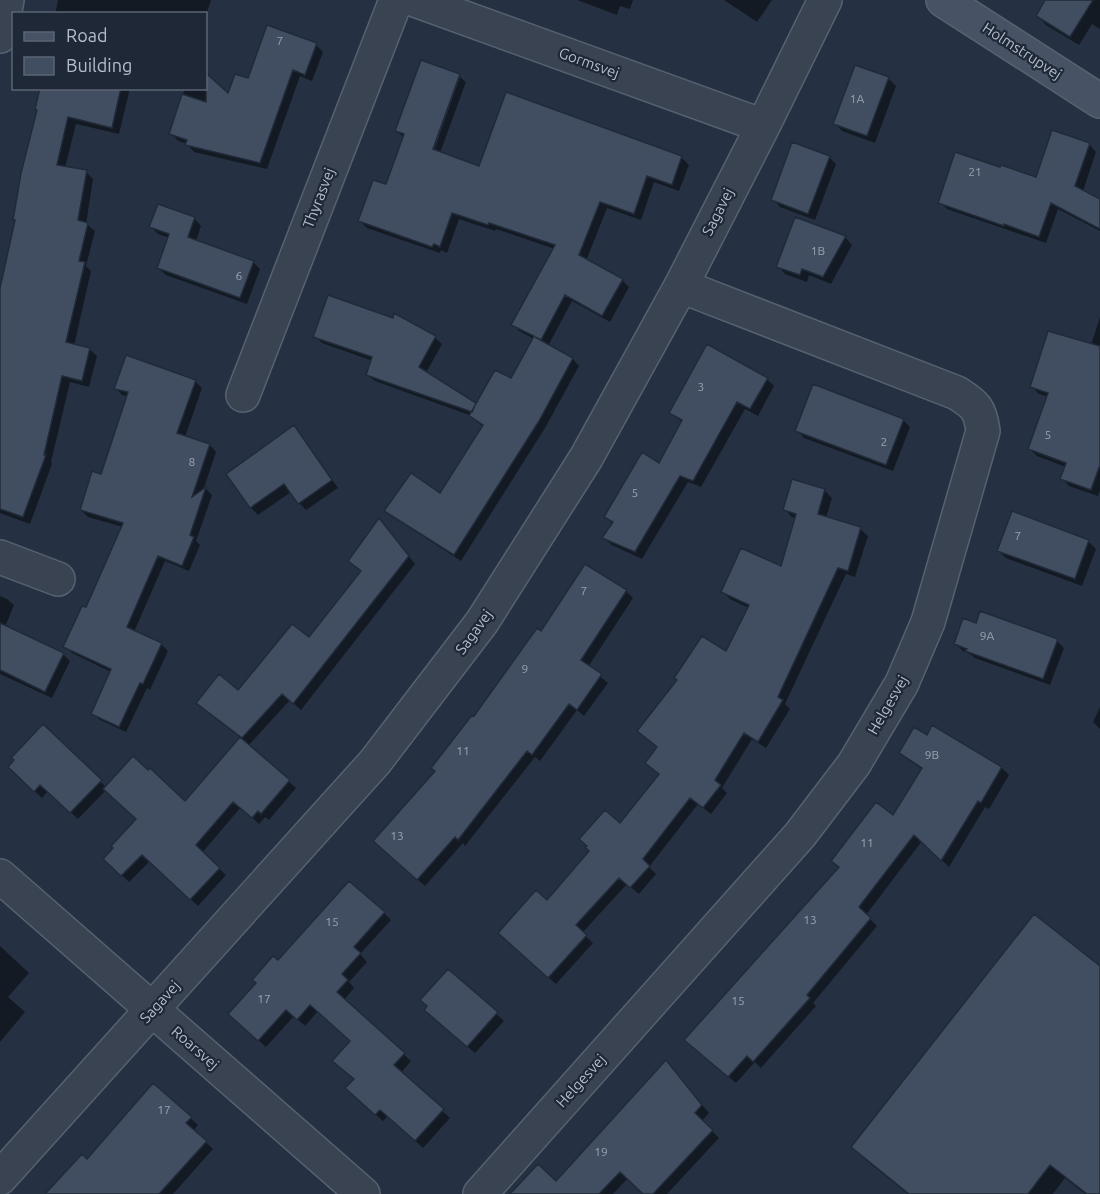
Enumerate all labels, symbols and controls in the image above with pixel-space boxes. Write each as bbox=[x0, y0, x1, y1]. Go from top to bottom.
legend bbox=[12, 12, 207, 90]
street label: Holmstrupvej bbox=[980, 19, 1065, 82]
text: Road bbox=[66, 25, 108, 45]
house number: 7 bbox=[277, 34, 283, 47]
street label: Gormsvej bbox=[557, 44, 622, 81]
text: Building bbox=[66, 55, 132, 75]
house number: 1A bbox=[850, 92, 864, 105]
street label: Thyrasvej bbox=[299, 165, 338, 230]
house number: 21 bbox=[968, 165, 982, 178]
street label: Sagavej bbox=[698, 185, 737, 238]
house number: 1B bbox=[811, 244, 825, 257]
house number: 6 bbox=[236, 269, 243, 282]
house number: 3 bbox=[698, 380, 704, 393]
house number: 5 bbox=[1045, 428, 1051, 441]
house number: 2 bbox=[881, 435, 887, 448]
house number: 8 bbox=[189, 455, 196, 468]
house number: 5 bbox=[632, 486, 638, 499]
house number: 7 bbox=[1015, 529, 1021, 542]
house number: 7 bbox=[581, 584, 587, 597]
street label: Sagavej bbox=[452, 606, 495, 657]
house number: 9A bbox=[980, 629, 994, 642]
house number: 9 bbox=[522, 662, 528, 675]
street label: Helgesvej bbox=[864, 672, 911, 737]
house number: 11 bbox=[456, 744, 470, 757]
house number: 9B bbox=[925, 748, 939, 761]
house number: 13 bbox=[390, 829, 404, 842]
house number: 11 bbox=[860, 836, 874, 849]
house number: 13 bbox=[803, 913, 817, 926]
house number: 15 bbox=[325, 915, 339, 928]
street label: Sagavej bbox=[136, 977, 183, 1026]
house number: 17 bbox=[257, 992, 271, 1005]
house number: 15 bbox=[731, 994, 745, 1007]
street label: Roarsvej bbox=[168, 1022, 222, 1073]
street label: Helgesvej bbox=[552, 1051, 609, 1111]
house number: 17 bbox=[157, 1103, 171, 1116]
house number: 19 bbox=[594, 1145, 608, 1158]

